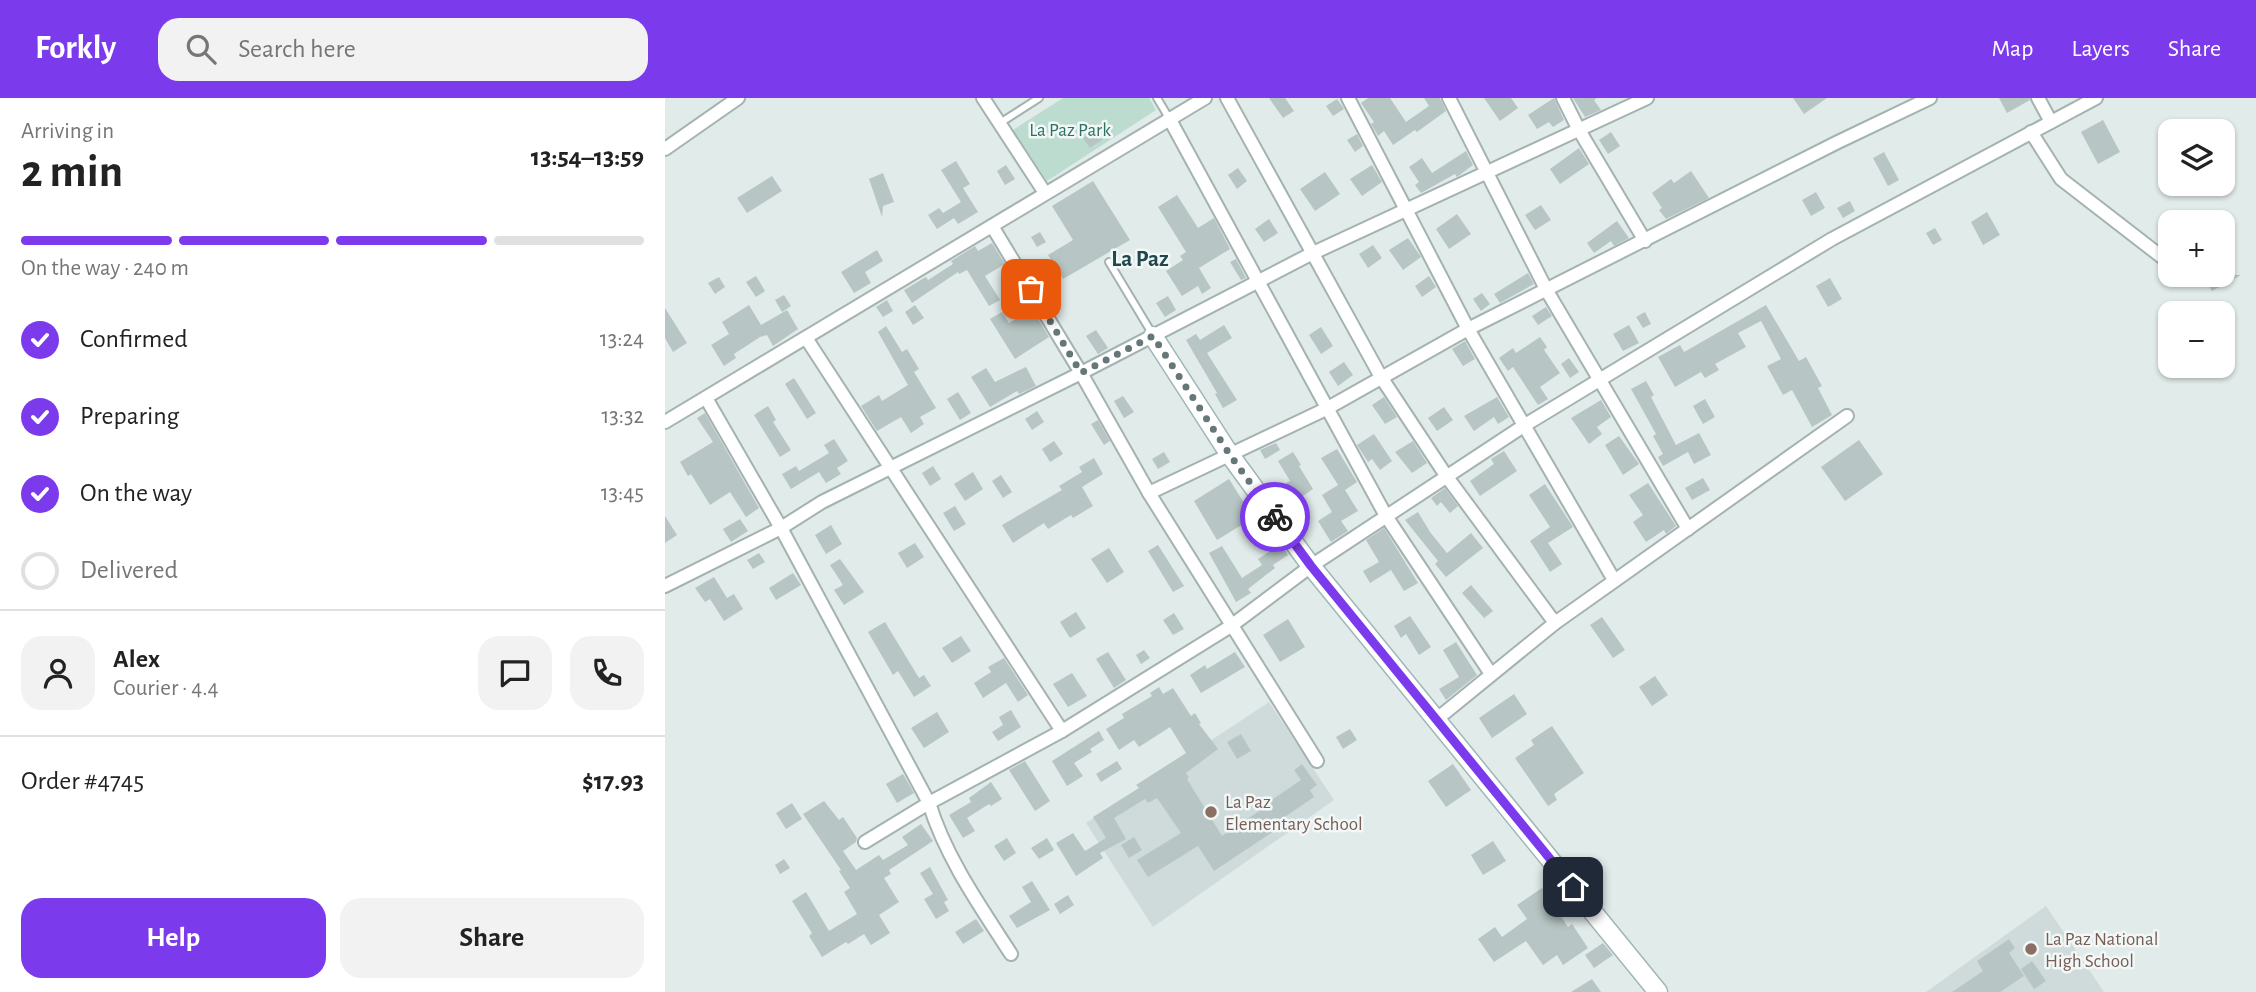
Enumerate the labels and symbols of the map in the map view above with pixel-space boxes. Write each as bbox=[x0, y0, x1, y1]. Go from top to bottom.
park label: La Paz Park bbox=[1029, 121, 1111, 140]
district label: La Paz bbox=[1111, 248, 1169, 271]
pin bbox=[1001, 259, 1061, 319]
courier bbox=[1240, 482, 1310, 552]
place label: La Paz Elementary School bbox=[1225, 793, 1363, 834]
marker: La Paz Elementary School bbox=[1203, 804, 1219, 820]
pin bbox=[1543, 857, 1603, 917]
place label: La Paz National High School bbox=[2045, 930, 2158, 971]
marker: La Paz National High School bbox=[2023, 941, 2039, 957]

